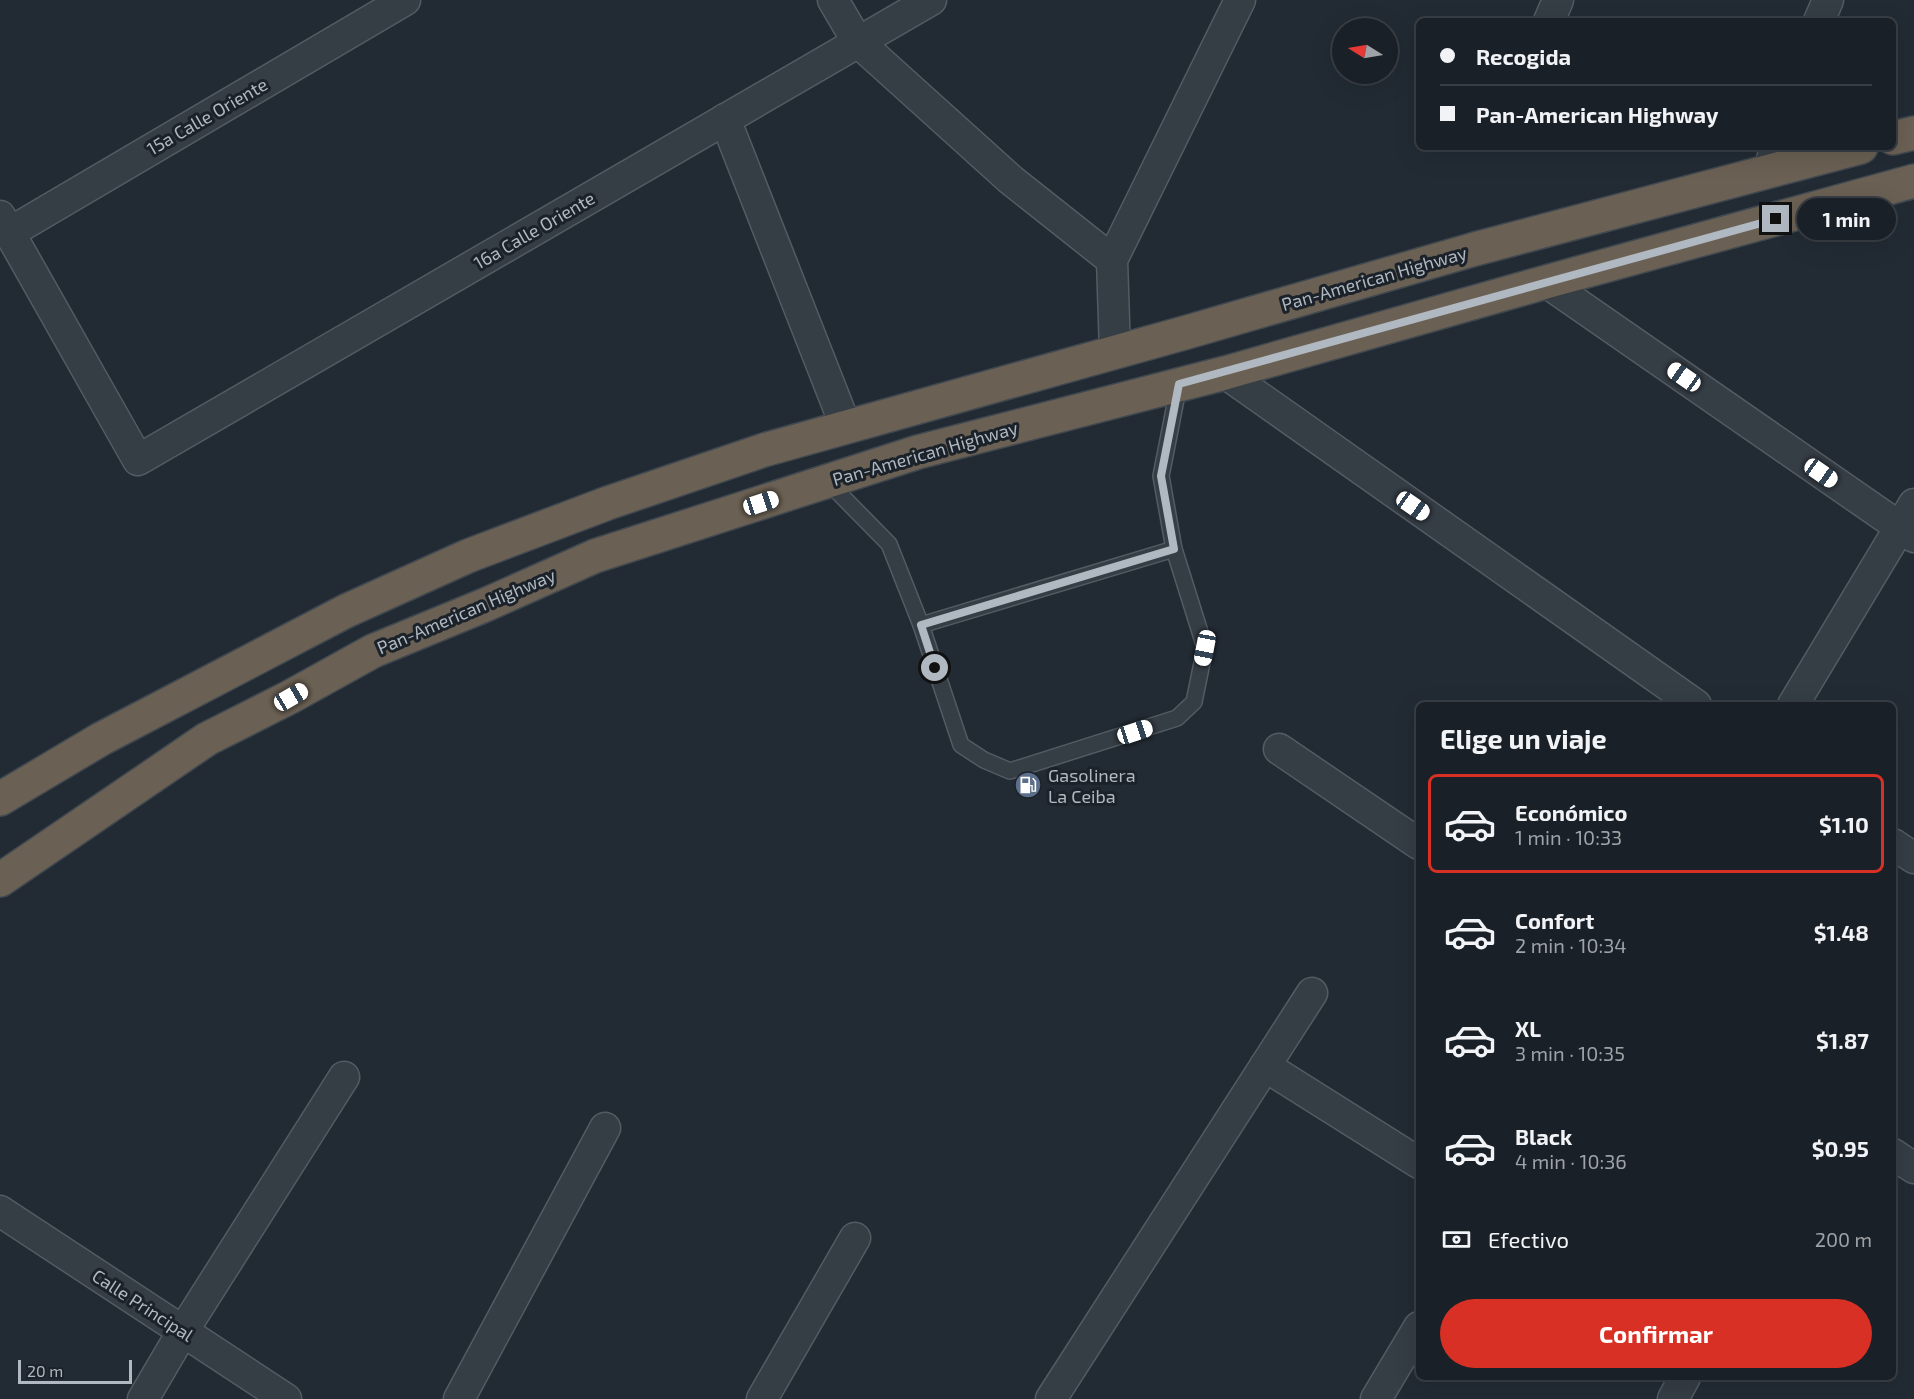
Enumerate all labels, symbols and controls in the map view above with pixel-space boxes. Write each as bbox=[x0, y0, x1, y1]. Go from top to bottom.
north arrow bbox=[1332, 18, 1398, 84]
map controls bbox=[1332, 18, 1398, 84]
text: Recogida bbox=[1476, 43, 1571, 69]
street label: 15a Calle Oriente bbox=[143, 73, 271, 159]
text: Pan-American Highway bbox=[1476, 101, 1718, 127]
street label: 16a Calle Oriente bbox=[470, 186, 598, 274]
callout: 1 min bbox=[1797, 198, 1896, 240]
route end bbox=[1762, 205, 1789, 232]
text: 1 min bbox=[1822, 207, 1871, 231]
street label: Pan-American Highway bbox=[1279, 241, 1470, 315]
car bbox=[1664, 359, 1704, 395]
street label: Pan-American Highway bbox=[830, 416, 1021, 490]
car bbox=[1801, 455, 1841, 491]
car bbox=[1393, 488, 1433, 524]
car bbox=[741, 489, 781, 517]
street label: Pan-American Highway bbox=[374, 563, 559, 659]
car bbox=[1193, 629, 1217, 667]
route start bbox=[921, 654, 948, 681]
car bbox=[271, 680, 311, 714]
car bbox=[1115, 718, 1155, 746]
text: Elige un viaje bbox=[1440, 722, 1607, 754]
place label: Gasolinera La Ceiba bbox=[1048, 764, 1136, 807]
fuel station icon: Gasolinera La Ceiba bbox=[1013, 770, 1043, 800]
icon: car bbox=[1443, 797, 1497, 851]
text: Económico bbox=[1515, 799, 1627, 825]
text: $1.10 bbox=[1819, 811, 1869, 837]
text: 1 min · 10:33 bbox=[1515, 825, 1622, 849]
icon: car bbox=[1443, 905, 1497, 959]
text: Confort bbox=[1515, 907, 1594, 933]
text: $1.48 bbox=[1814, 919, 1869, 945]
text: 2 min · 10:34 bbox=[1515, 933, 1627, 957]
icon: car bbox=[1443, 1013, 1497, 1067]
text: XL bbox=[1515, 1015, 1541, 1041]
text: $1.87 bbox=[1816, 1027, 1869, 1053]
text: 3 min · 10:35 bbox=[1515, 1041, 1625, 1065]
icon: car bbox=[1443, 1121, 1497, 1175]
text: Black bbox=[1515, 1123, 1572, 1149]
text: $0.95 bbox=[1812, 1135, 1869, 1161]
text: 4 min · 10:36 bbox=[1515, 1149, 1627, 1173]
icon: cash bbox=[1440, 1223, 1473, 1256]
text: Efectivo bbox=[1488, 1226, 1569, 1252]
text: 200 m bbox=[1815, 1227, 1872, 1251]
street label: Calle Principal bbox=[88, 1264, 198, 1346]
button: Confirmar bbox=[1440, 1299, 1872, 1368]
scale bar bbox=[18, 1357, 132, 1384]
text: 20 m bbox=[27, 1361, 63, 1380]

